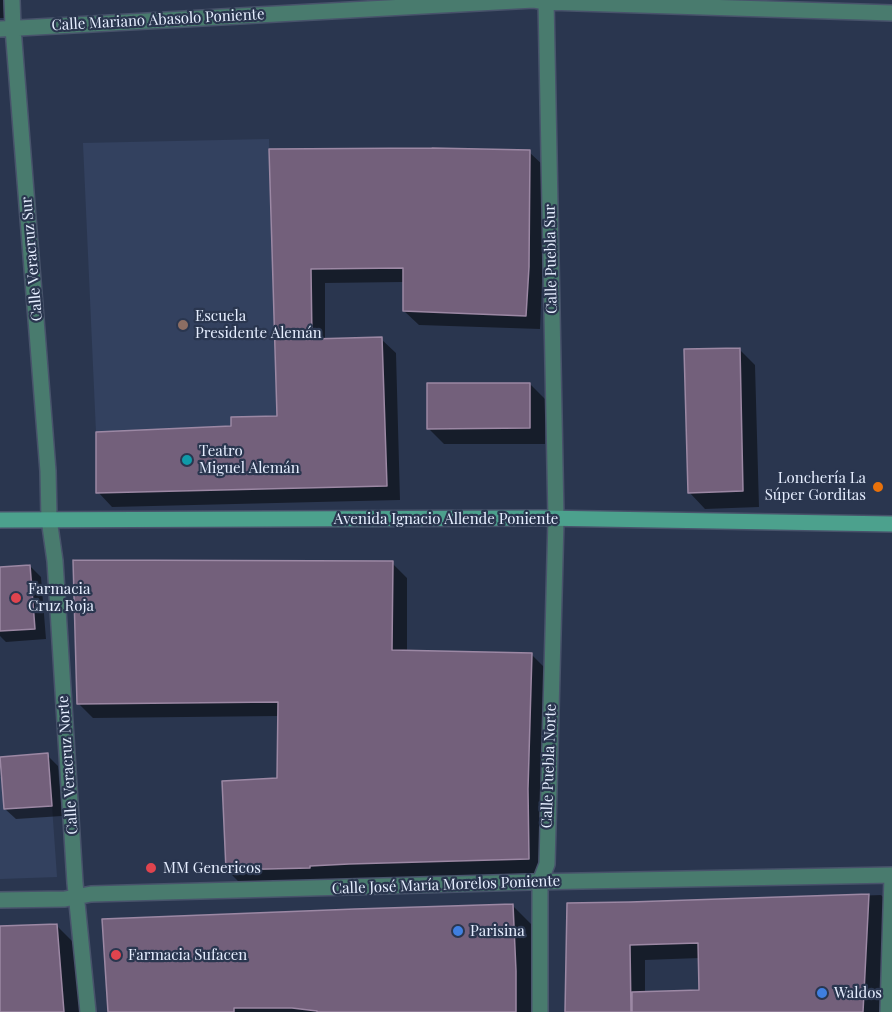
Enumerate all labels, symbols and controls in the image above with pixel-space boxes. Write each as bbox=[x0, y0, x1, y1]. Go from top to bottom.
street label: Calle Mariano Abasolo Poniente bbox=[51, 5, 265, 35]
street label: Calle Veracruz Sur bbox=[18, 196, 46, 322]
street label: Calle Puebla Sur bbox=[541, 204, 561, 314]
place label: Escuela Presidente Alemán bbox=[195, 307, 322, 342]
marker: Escuela Presidente Alemán bbox=[176, 318, 190, 332]
place label: Teatro Miguel Alemán bbox=[199, 442, 300, 477]
marker: Teatro Miguel Alemán bbox=[180, 453, 194, 467]
place label: Lonchería La Súper Gorditas bbox=[765, 469, 866, 504]
marker: Lonchería La Súper Gorditas bbox=[871, 480, 885, 494]
street label: Avenida Ignacio Allende Poniente bbox=[334, 510, 558, 528]
place label: Farmacia Cruz Roja bbox=[28, 580, 94, 615]
marker: Farmacia Cruz Roja bbox=[9, 591, 23, 605]
street label: Calle Veracruz Norte bbox=[54, 695, 82, 835]
street label: Calle Puebla Norte bbox=[538, 703, 560, 829]
place label: MM Genericos bbox=[163, 859, 261, 877]
marker: MM Genericos bbox=[144, 861, 158, 875]
street label: Calle José María Morelos Poniente bbox=[331, 872, 561, 898]
place label: Parisina bbox=[470, 922, 525, 940]
marker: Parisina bbox=[451, 924, 465, 938]
place label: Farmacia Sufacen bbox=[128, 946, 247, 964]
marker: Farmacia Sufacen bbox=[109, 948, 123, 962]
place label: Waldos bbox=[834, 984, 882, 1002]
marker: Waldos bbox=[815, 986, 829, 1000]

